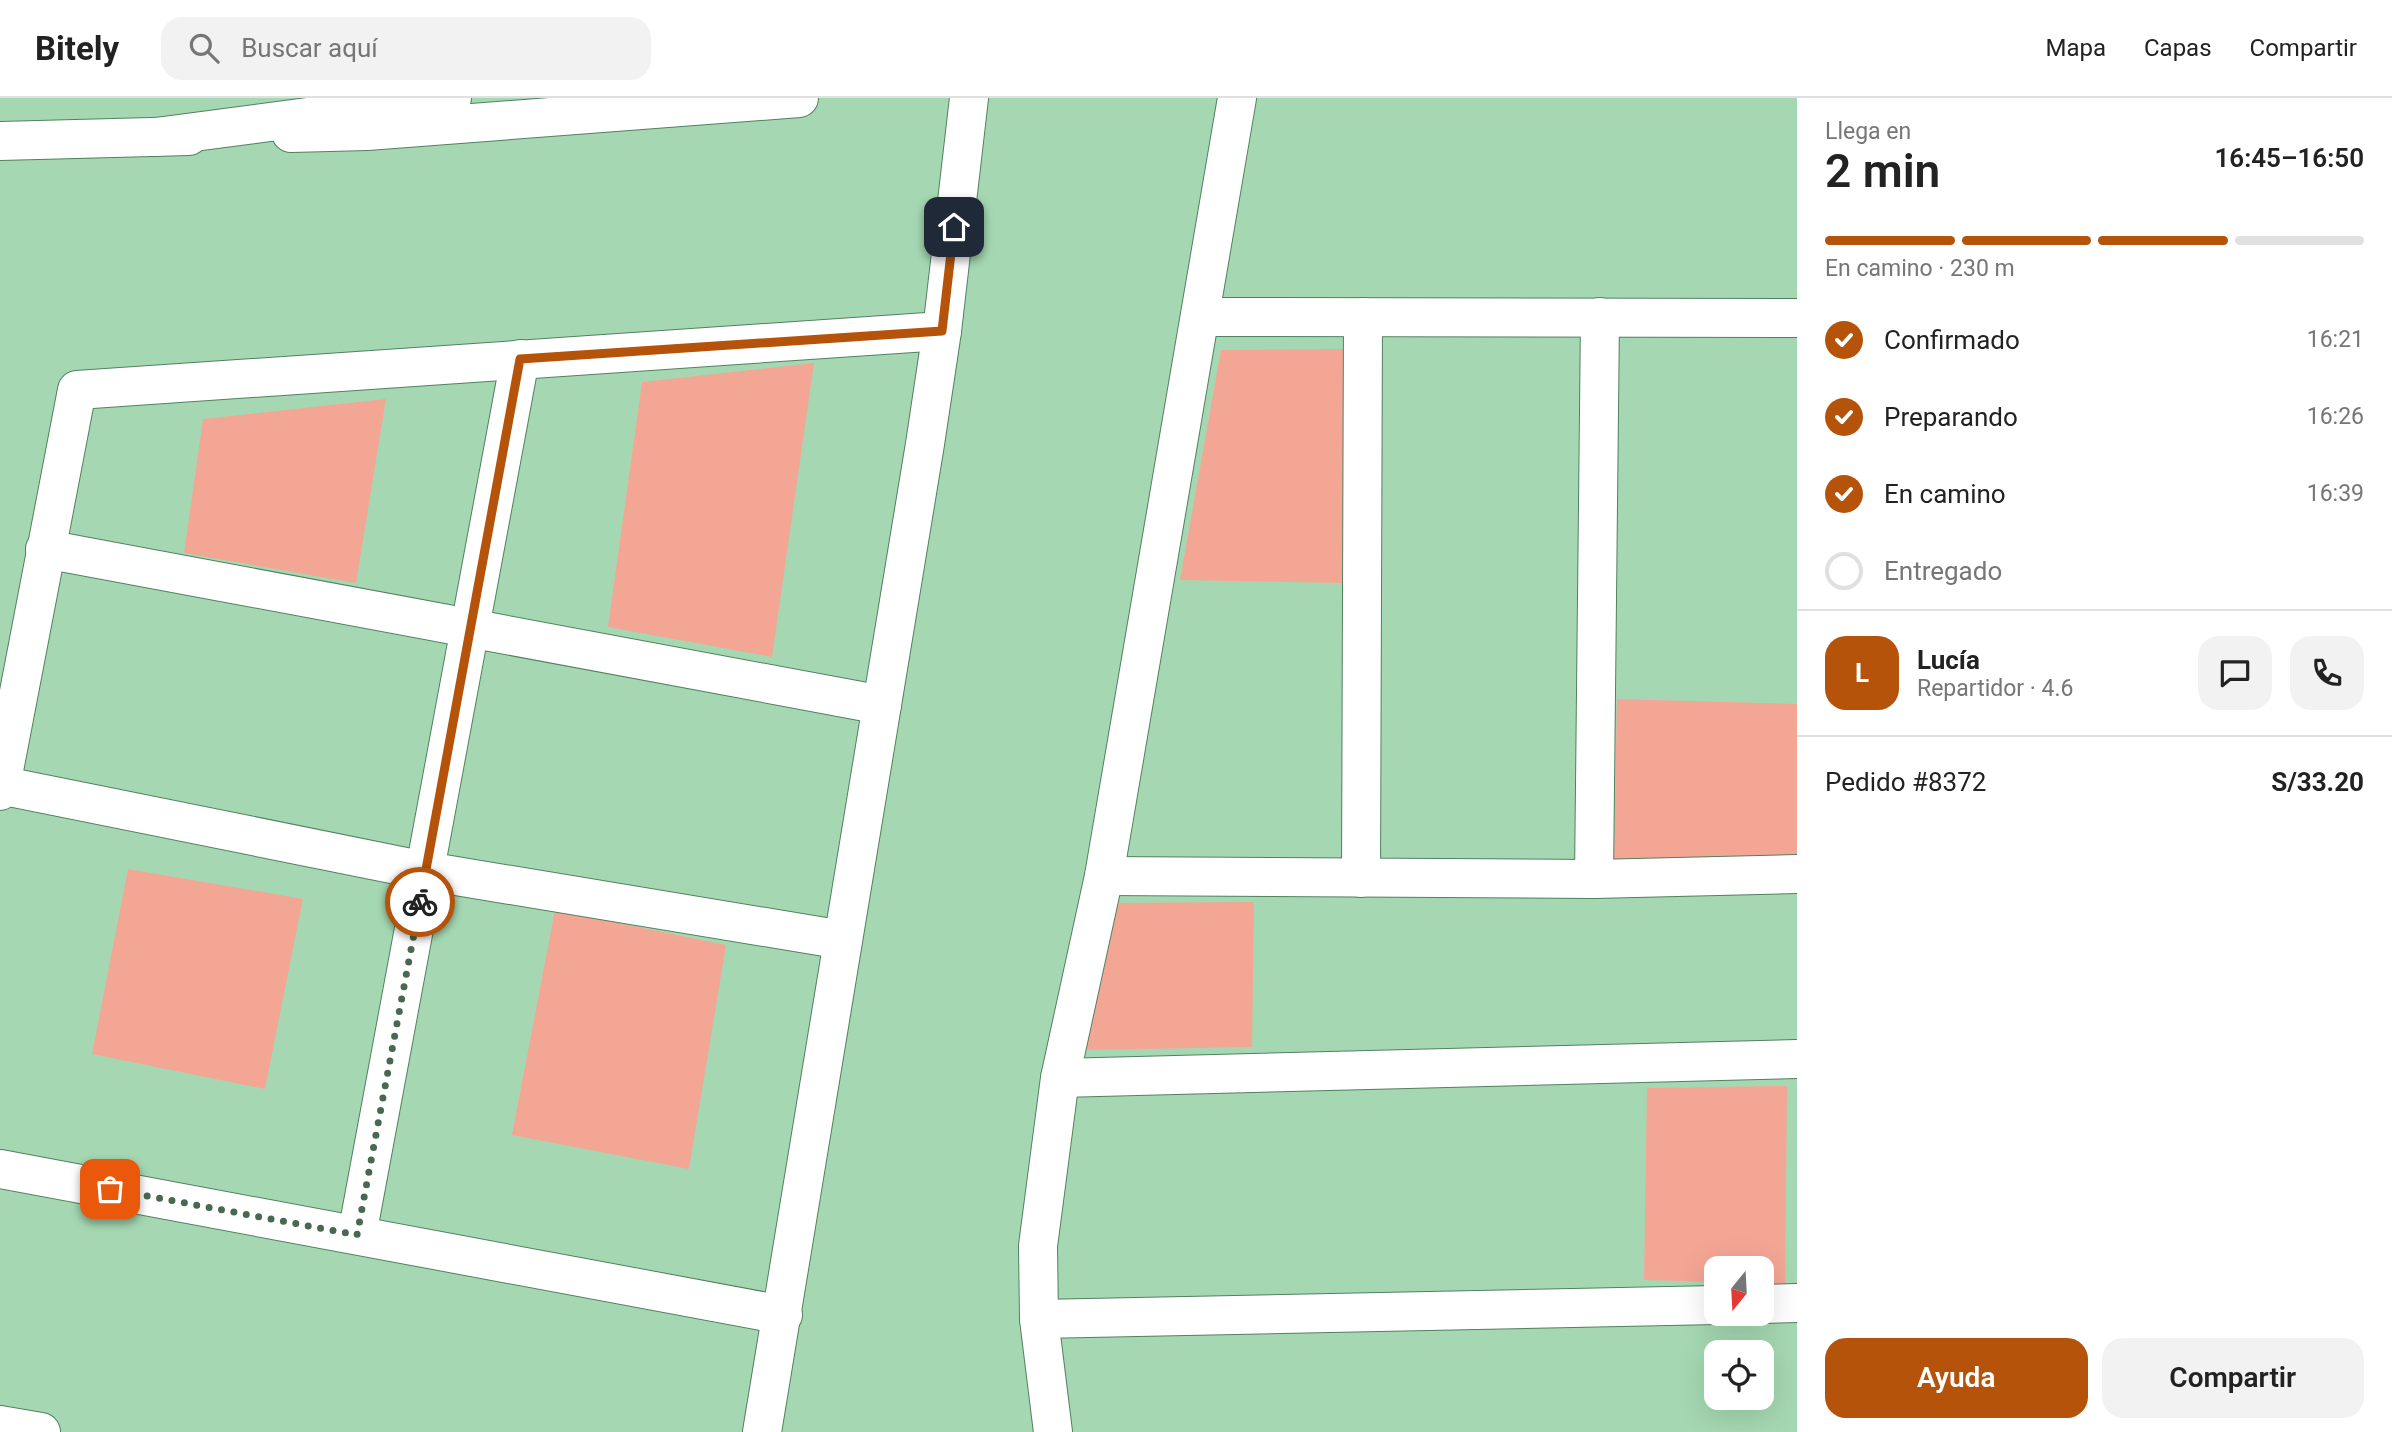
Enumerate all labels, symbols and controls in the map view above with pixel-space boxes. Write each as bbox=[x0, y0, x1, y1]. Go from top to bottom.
search box bbox=[161, 17, 651, 80]
text: Bitely bbox=[35, 29, 119, 68]
icon: search bbox=[185, 29, 223, 67]
text: Buscar aquí bbox=[241, 33, 378, 63]
text: Mapa bbox=[2045, 34, 2106, 62]
text: Capas bbox=[2144, 34, 2212, 62]
text: Compartir bbox=[2250, 34, 2357, 62]
text: Llega en bbox=[1825, 118, 1911, 145]
text: 16:45–16:50 bbox=[2214, 143, 2364, 173]
text: 2 min bbox=[1825, 144, 1940, 198]
pin bbox=[924, 197, 984, 257]
icon: home bbox=[935, 208, 973, 246]
text: En camino · 230 m bbox=[1825, 255, 2015, 282]
icon: check bbox=[1825, 321, 1863, 359]
text: Confirmado bbox=[1884, 325, 2020, 355]
text: 16:21 bbox=[2307, 326, 2364, 353]
icon: check bbox=[1825, 398, 1863, 436]
text: Preparando bbox=[1884, 402, 2018, 432]
text: 16:26 bbox=[2307, 403, 2364, 430]
icon: check bbox=[1825, 475, 1863, 513]
text: En camino bbox=[1884, 479, 2006, 509]
text: 16:39 bbox=[2307, 480, 2364, 507]
text: Entregado bbox=[1884, 556, 2002, 586]
button: chat bbox=[2198, 636, 2272, 710]
button: phone bbox=[2290, 636, 2364, 710]
text: Lucía bbox=[1917, 645, 1980, 675]
text: L bbox=[1855, 658, 1869, 688]
text: Repartidor · 4.6 bbox=[1917, 675, 2074, 702]
text: Pedido #8372 bbox=[1825, 767, 1986, 797]
text: S/33.20 bbox=[2271, 767, 2364, 797]
courier bbox=[385, 867, 455, 937]
icon: bike bbox=[401, 883, 439, 921]
pin bbox=[80, 1159, 140, 1219]
icon: bag bbox=[91, 1170, 129, 1208]
north arrow bbox=[1704, 1256, 1774, 1326]
map controls bbox=[1704, 1256, 1774, 1410]
button: Ayuda bbox=[1825, 1338, 2088, 1418]
button: Compartir bbox=[2102, 1338, 2364, 1418]
button: locate bbox=[1704, 1340, 1774, 1410]

